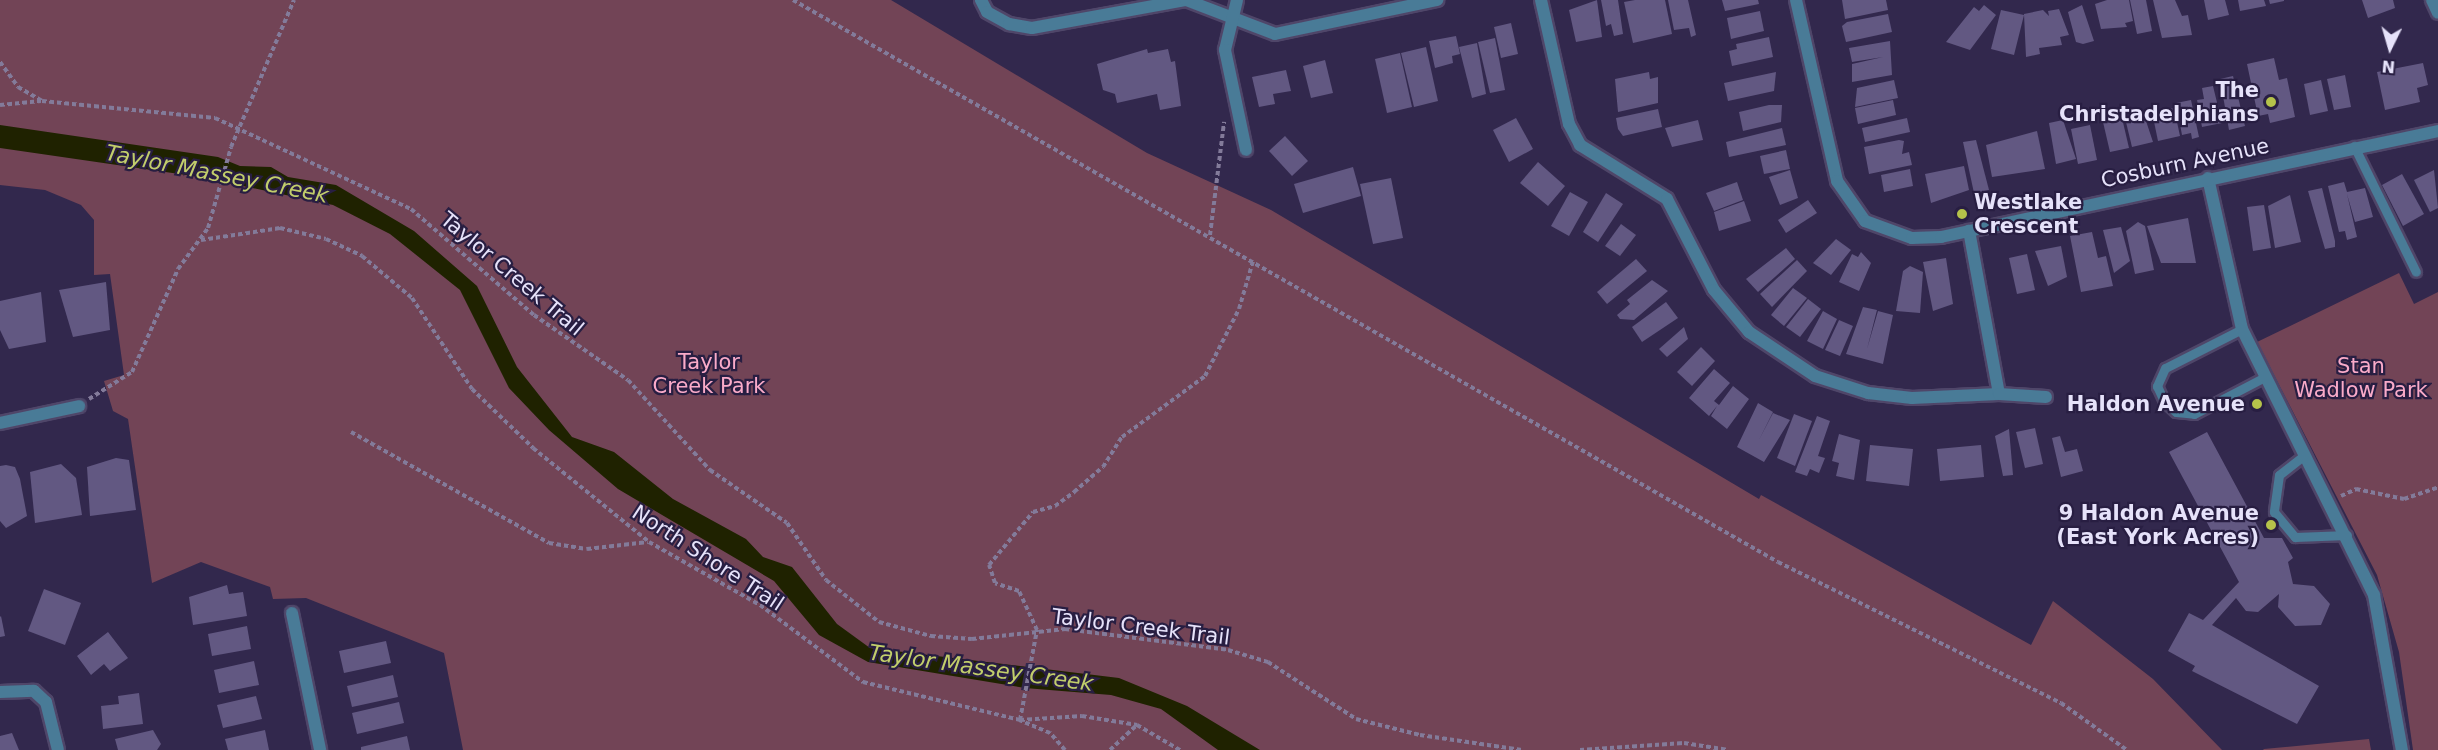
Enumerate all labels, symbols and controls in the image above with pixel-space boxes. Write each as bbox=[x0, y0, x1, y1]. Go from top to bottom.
north arrow bbox=[2360, 18, 2420, 78]
text: N bbox=[2381, 56, 2396, 76]
place label: The Christadelphians bbox=[2059, 77, 2259, 127]
marker: The Christadelphians bbox=[2264, 95, 2278, 109]
street label: Cosburn Avenue bbox=[2099, 133, 2271, 193]
water label: Taylor Massey Creek bbox=[103, 139, 331, 209]
place label: Westlake Crescent bbox=[1974, 189, 2082, 239]
street label: Taylor Creek Trail bbox=[435, 207, 589, 341]
marker: Westlake Crescent bbox=[1955, 207, 1969, 221]
park label: Taylor Creek Park bbox=[653, 349, 765, 399]
park label: Stan Wadlow Park bbox=[2294, 353, 2428, 403]
place label: Haldon Avenue bbox=[2067, 391, 2245, 417]
marker: Haldon Avenue bbox=[2250, 397, 2264, 411]
street label: North Shore Trail bbox=[628, 500, 788, 616]
place label: 9 Haldon Avenue (East York Acres) bbox=[2056, 500, 2259, 550]
marker: 9 Haldon Avenue (East York Acres) bbox=[2264, 518, 2278, 532]
street label: Taylor Creek Trail bbox=[1051, 604, 1231, 650]
water label: Taylor Massey Creek bbox=[867, 639, 1095, 697]

